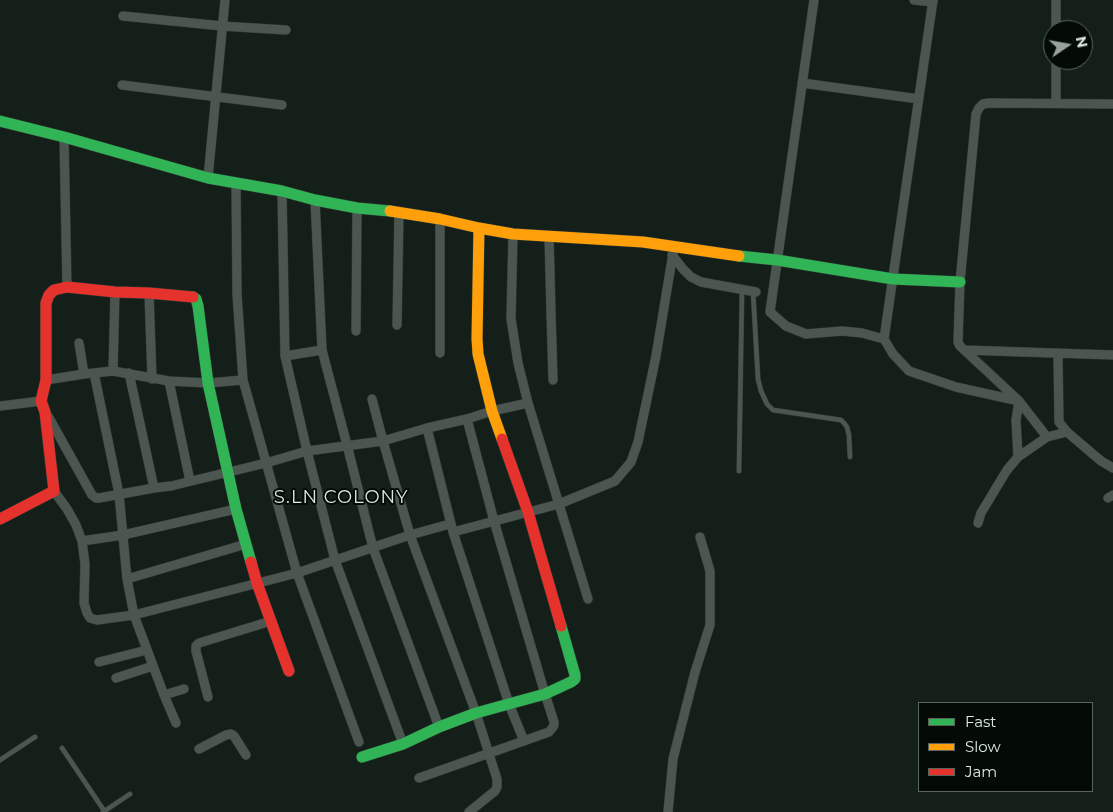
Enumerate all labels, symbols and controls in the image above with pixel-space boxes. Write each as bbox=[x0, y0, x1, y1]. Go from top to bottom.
north arrow bbox=[1043, 20, 1093, 70]
text: N bbox=[1072, 35, 1092, 49]
district label: S.LN COLONY bbox=[272, 487, 410, 509]
legend bbox=[918, 702, 1093, 792]
text: Fast bbox=[965, 712, 996, 731]
text: Slow bbox=[965, 737, 1001, 756]
text: Jam bbox=[965, 762, 997, 781]

